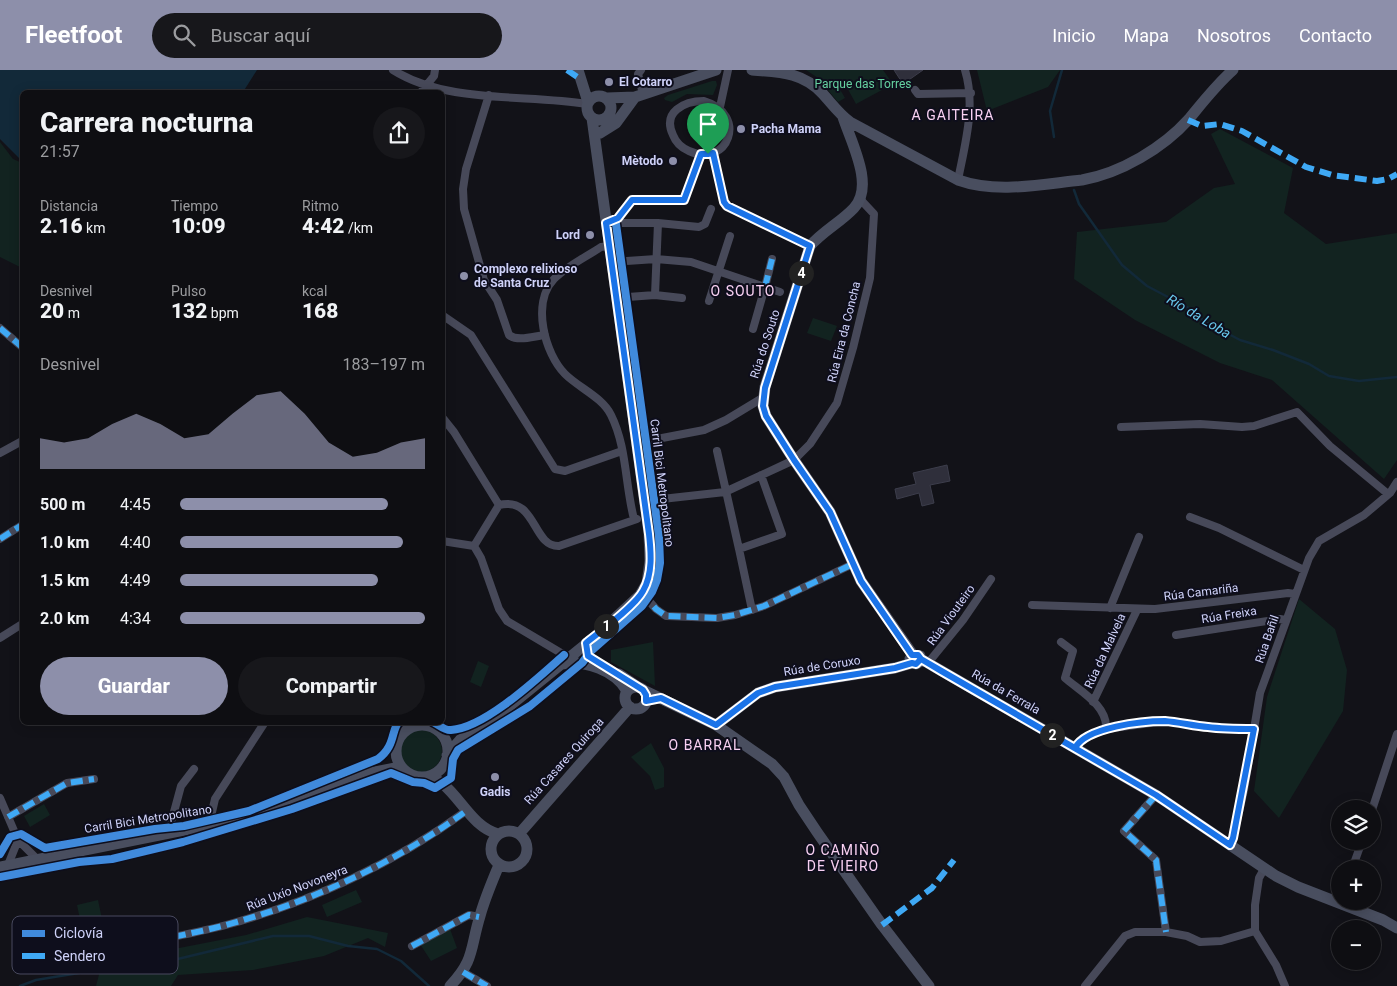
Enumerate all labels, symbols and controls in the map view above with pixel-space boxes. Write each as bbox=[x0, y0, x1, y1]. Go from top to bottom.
search box bbox=[152, 13, 502, 58]
text: Fleetfoot bbox=[25, 21, 122, 49]
icon: search bbox=[170, 21, 198, 49]
text: Buscar aquí bbox=[210, 24, 310, 47]
text: Inicio bbox=[1052, 25, 1096, 46]
text: Mapa bbox=[1124, 25, 1169, 46]
text: Nosotros bbox=[1197, 25, 1271, 46]
text: Contacto bbox=[1299, 25, 1372, 46]
place label: El Cotarro bbox=[619, 75, 673, 89]
marker: El Cotarro bbox=[603, 76, 615, 88]
park label: Parque das Torres bbox=[815, 77, 912, 91]
pin bbox=[687, 103, 729, 154]
text: Carrera nocturna bbox=[40, 106, 254, 139]
button: share bbox=[373, 107, 425, 159]
district label: A GAITEIRA bbox=[912, 107, 994, 123]
icon: arrive bbox=[694, 110, 722, 138]
place label: Pacha Mama bbox=[751, 122, 822, 136]
marker: Pacha Mama bbox=[735, 123, 747, 135]
text: 21:57 bbox=[40, 142, 80, 161]
place label: Mètodo bbox=[622, 154, 663, 168]
marker: Mètodo bbox=[667, 155, 679, 167]
text: Distancia bbox=[40, 198, 98, 214]
text: Tiempo bbox=[171, 198, 218, 214]
text: Ritmo bbox=[302, 198, 339, 214]
text: 2.16 bbox=[40, 214, 83, 238]
text: 10:09 bbox=[171, 214, 226, 238]
text: 4:42 bbox=[302, 214, 344, 238]
text: km bbox=[83, 220, 105, 236]
text: /km bbox=[344, 220, 373, 236]
place label: Lord bbox=[556, 228, 580, 242]
marker: Lord bbox=[584, 229, 596, 241]
pin: 4 bbox=[788, 260, 814, 286]
place label: Complexo relixioso de Santa Cruz bbox=[474, 262, 577, 290]
text: 4 bbox=[797, 265, 806, 281]
marker: Complexo relixioso de Santa Cruz bbox=[458, 270, 470, 282]
street label: Rúa Eira da Concha bbox=[825, 280, 863, 384]
text: Desnivel bbox=[40, 283, 93, 299]
text: Pulso bbox=[171, 283, 206, 299]
text: kcal bbox=[302, 283, 327, 299]
district label: O SOUTO bbox=[711, 283, 775, 299]
water label: Río da Loba bbox=[1164, 291, 1234, 341]
text: 20 bbox=[40, 299, 64, 323]
text: 132 bbox=[171, 299, 207, 323]
text: 168 bbox=[302, 299, 338, 323]
text: m bbox=[64, 305, 80, 321]
text: bpm bbox=[207, 305, 239, 321]
street label: Rúa do Souto bbox=[747, 308, 783, 380]
text: Desnivel bbox=[40, 355, 100, 374]
text: 183–197 m bbox=[343, 355, 425, 374]
street label: Carril Bici Metropolitano bbox=[647, 418, 677, 548]
text: 500 m bbox=[40, 495, 85, 514]
text: 4:45 bbox=[120, 495, 151, 514]
text: 1.0 km bbox=[40, 533, 89, 552]
text: 4:40 bbox=[120, 533, 151, 552]
text: 1.5 km bbox=[40, 571, 89, 590]
text: 4:49 bbox=[120, 571, 151, 590]
street label: Rúa Camariña bbox=[1163, 580, 1239, 604]
street label: Rúa Viouteiro bbox=[924, 582, 978, 648]
street label: Rúa Freixa bbox=[1200, 604, 1258, 626]
text: 2.0 km bbox=[40, 609, 89, 628]
text: 4:34 bbox=[120, 609, 151, 628]
street label: Rúa da Malvela bbox=[1081, 611, 1129, 691]
street label: Rúa Bañil bbox=[1252, 613, 1282, 665]
pin: 1 bbox=[594, 614, 618, 638]
text: 1 bbox=[602, 618, 611, 634]
street label: Rúa de Coruxo bbox=[783, 653, 862, 679]
button: Guardar bbox=[40, 657, 228, 715]
button: Compartir bbox=[238, 657, 425, 715]
street label: Rúa da Ferrala bbox=[969, 667, 1043, 717]
street label: Rúa Casares Quiroga bbox=[521, 715, 607, 807]
pin: 2 bbox=[1040, 722, 1064, 748]
text: 2 bbox=[1048, 727, 1057, 743]
district label: O BARRAL bbox=[669, 737, 741, 753]
marker: Gadis bbox=[489, 771, 501, 783]
place label: Gadis bbox=[480, 785, 510, 799]
map controls bbox=[1331, 800, 1381, 970]
button: layers bbox=[1331, 800, 1381, 850]
street label: Carril Bici Metropolitano bbox=[83, 802, 213, 836]
district label: O CAMIÑO DE VIEIRO bbox=[806, 841, 881, 874]
button: + bbox=[1331, 860, 1381, 910]
street label: Rúa Uxío Novoneyra bbox=[245, 862, 349, 914]
legend bbox=[12, 916, 178, 974]
button: − bbox=[1331, 920, 1381, 970]
text: Ciclovía bbox=[54, 925, 103, 941]
text: Sendero bbox=[54, 948, 105, 964]

